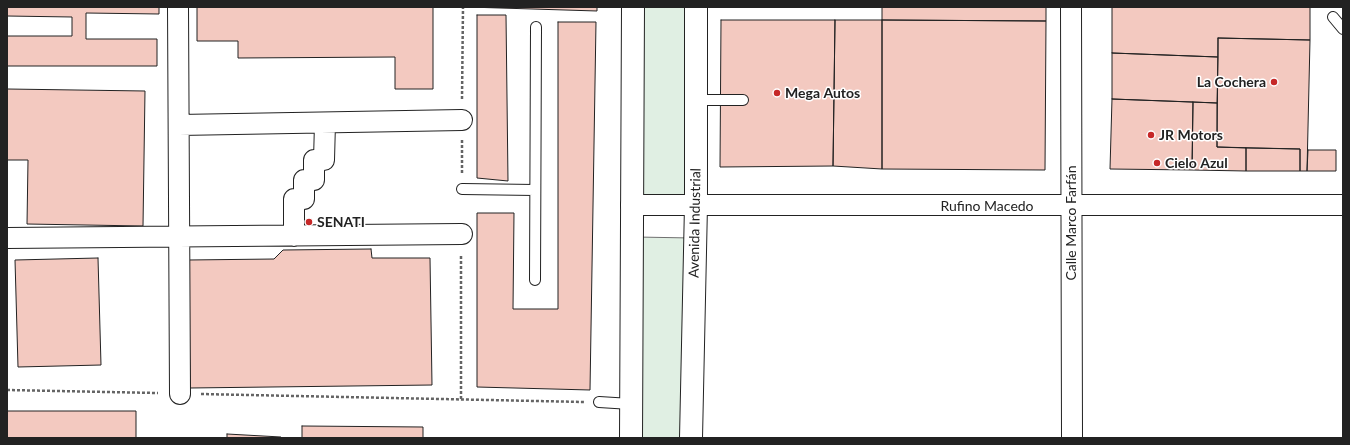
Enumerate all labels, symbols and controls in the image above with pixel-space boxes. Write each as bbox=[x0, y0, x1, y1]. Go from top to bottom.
place label: La Cochera bbox=[1197, 74, 1266, 90]
marker: La Cochera bbox=[1269, 77, 1279, 87]
place label: Mega Autos bbox=[785, 85, 860, 101]
marker: Mega Autos bbox=[772, 88, 782, 98]
place label: JR Motors bbox=[1159, 127, 1223, 143]
marker: JR Motors bbox=[1146, 130, 1156, 140]
place label: Cielo Azul bbox=[1165, 155, 1228, 171]
marker: Cielo Azul bbox=[1152, 158, 1162, 168]
street label: Calle Marco Farfán bbox=[1063, 165, 1079, 281]
street label: Avenida Industrial bbox=[686, 168, 704, 278]
street label: Rufino Macedo bbox=[940, 198, 1034, 214]
place label: SENATI bbox=[317, 214, 365, 230]
marker: SENATI bbox=[304, 217, 314, 227]

